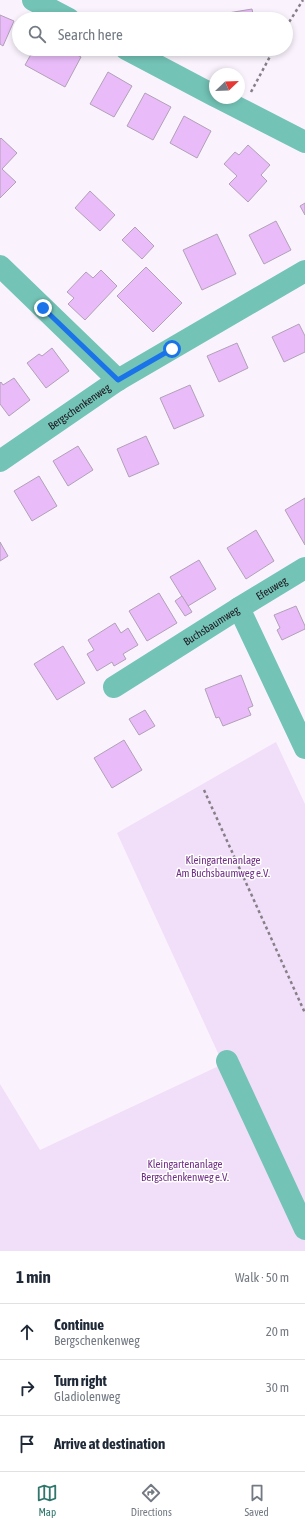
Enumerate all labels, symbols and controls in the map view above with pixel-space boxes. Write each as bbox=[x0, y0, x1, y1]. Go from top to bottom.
search box bbox=[12, 12, 293, 56]
icon: search bbox=[26, 23, 48, 45]
text: Search here bbox=[58, 26, 123, 43]
north arrow bbox=[209, 68, 245, 104]
route end bbox=[34, 299, 52, 317]
route start bbox=[163, 340, 181, 358]
street label: Bergschenkenweg bbox=[46, 381, 113, 432]
street label: Efeuweg bbox=[254, 574, 289, 602]
street label: Buchsbaumweg bbox=[181, 603, 242, 648]
park label: Kleingartenanlage Am Buchsbaumweg e.V. bbox=[176, 854, 270, 879]
park label: Kleingartenanlage Bergschenkenweg e.V. bbox=[141, 1158, 229, 1183]
text: 1 min bbox=[16, 1267, 51, 1287]
text: Walk · 50 m bbox=[235, 1270, 289, 1285]
text: Continue bbox=[54, 1316, 104, 1333]
icon: ahead bbox=[16, 1321, 38, 1343]
text: 20 m bbox=[266, 1324, 289, 1339]
text: Bergschenkenweg bbox=[54, 1333, 140, 1348]
text: Turn right bbox=[54, 1372, 107, 1389]
icon: right bbox=[16, 1377, 38, 1399]
text: 30 m bbox=[266, 1380, 289, 1395]
text: Gladiolenweg bbox=[54, 1389, 120, 1404]
icon: arrive bbox=[16, 1433, 38, 1455]
text: Arrive at destination bbox=[54, 1435, 165, 1452]
tab: Map bbox=[36, 1482, 58, 1518]
tab: Directions bbox=[131, 1482, 172, 1518]
tab: Saved bbox=[244, 1482, 269, 1518]

